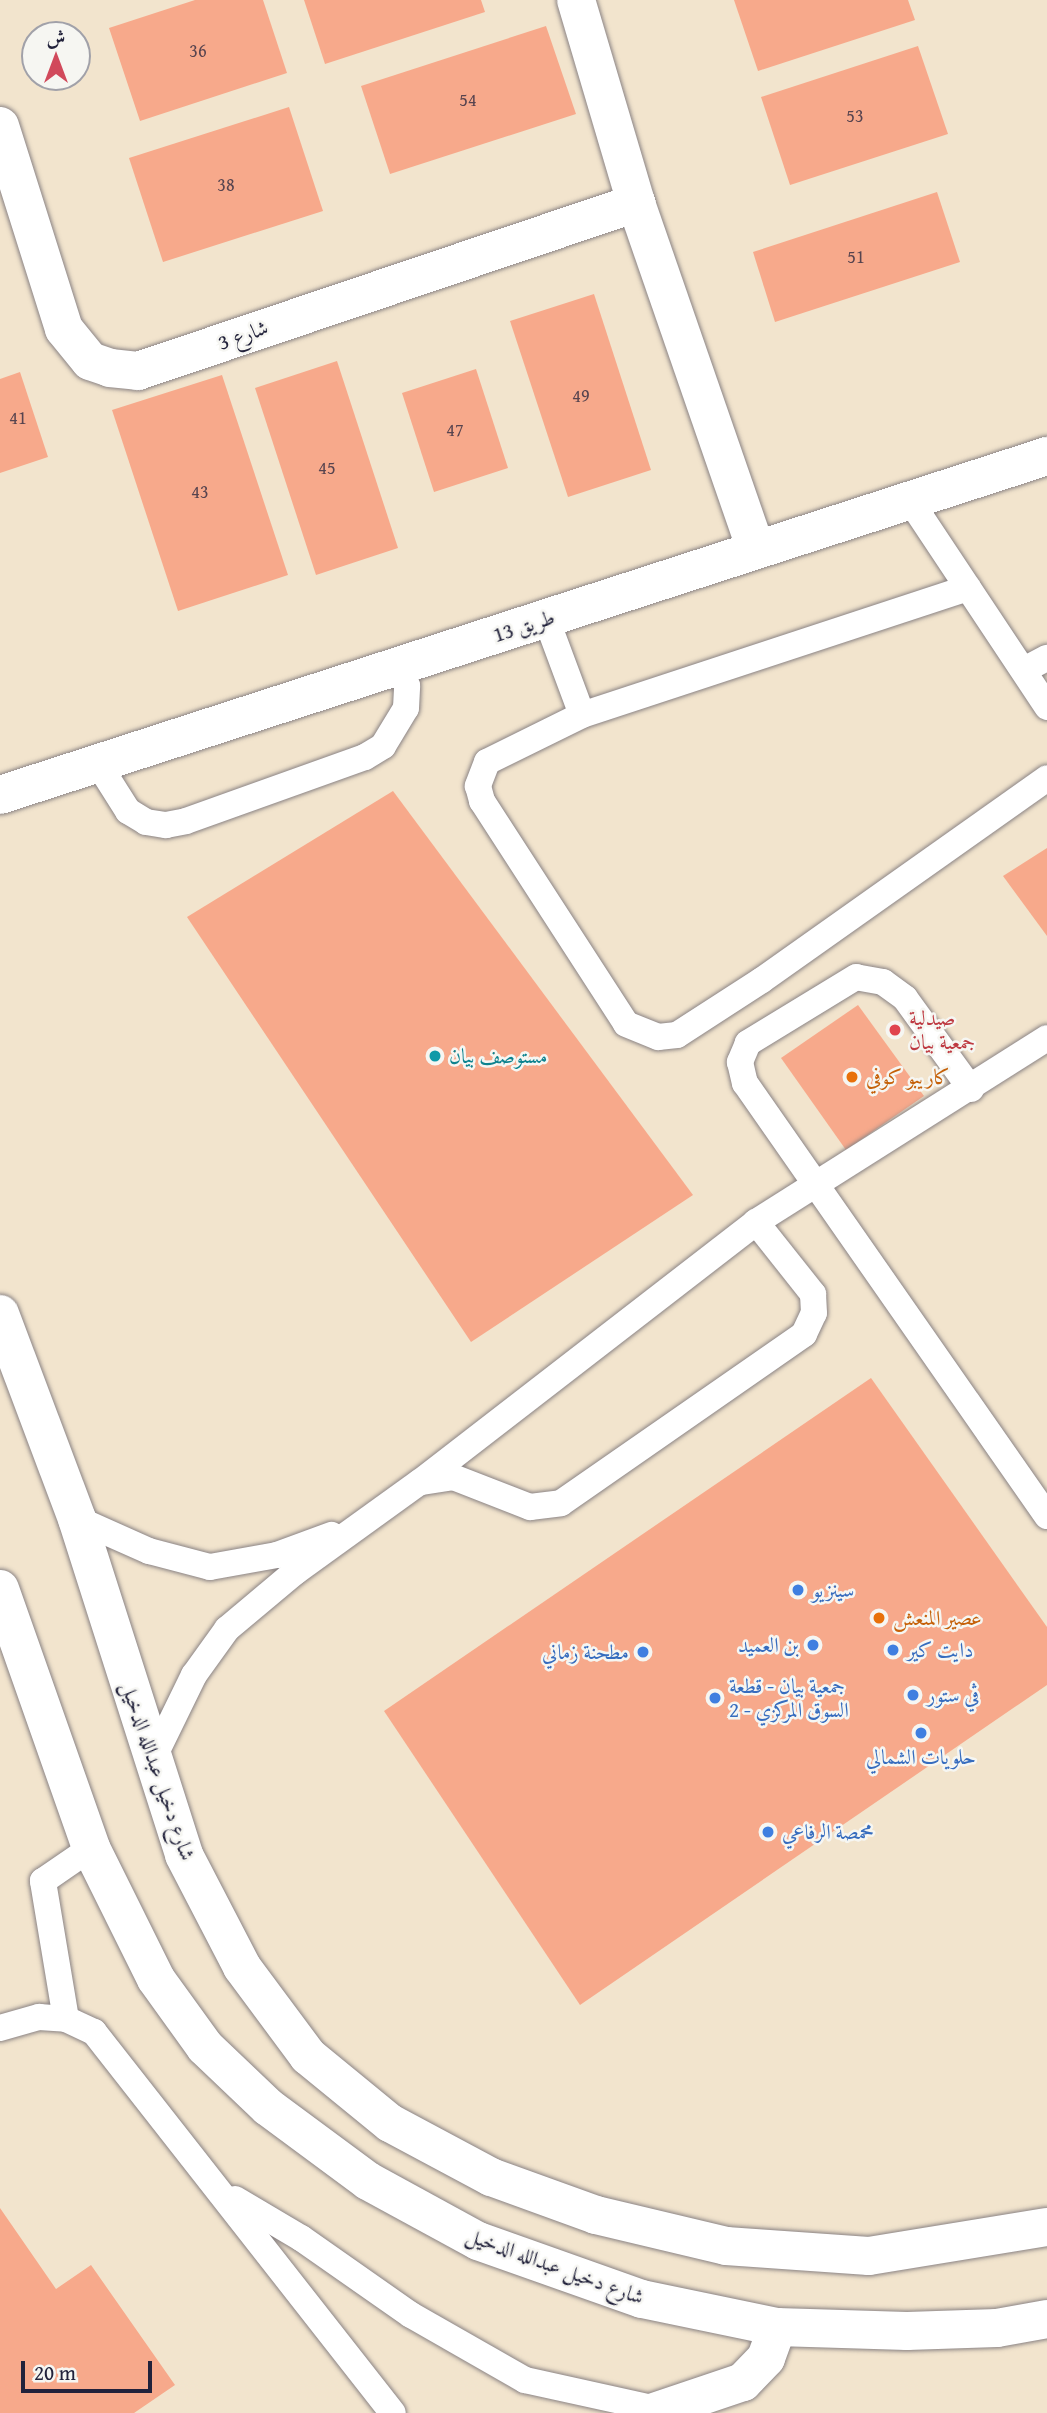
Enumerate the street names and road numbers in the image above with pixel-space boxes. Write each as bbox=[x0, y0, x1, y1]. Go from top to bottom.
street label: شارع 3 bbox=[215, 315, 271, 355]
street label: طريق 13 bbox=[490, 604, 558, 648]
street label: شارع دخيل عبدالله الدخيل bbox=[116, 1678, 200, 1864]
street label: شارع دخيل عبدالله الدخيل bbox=[463, 2222, 647, 2310]

